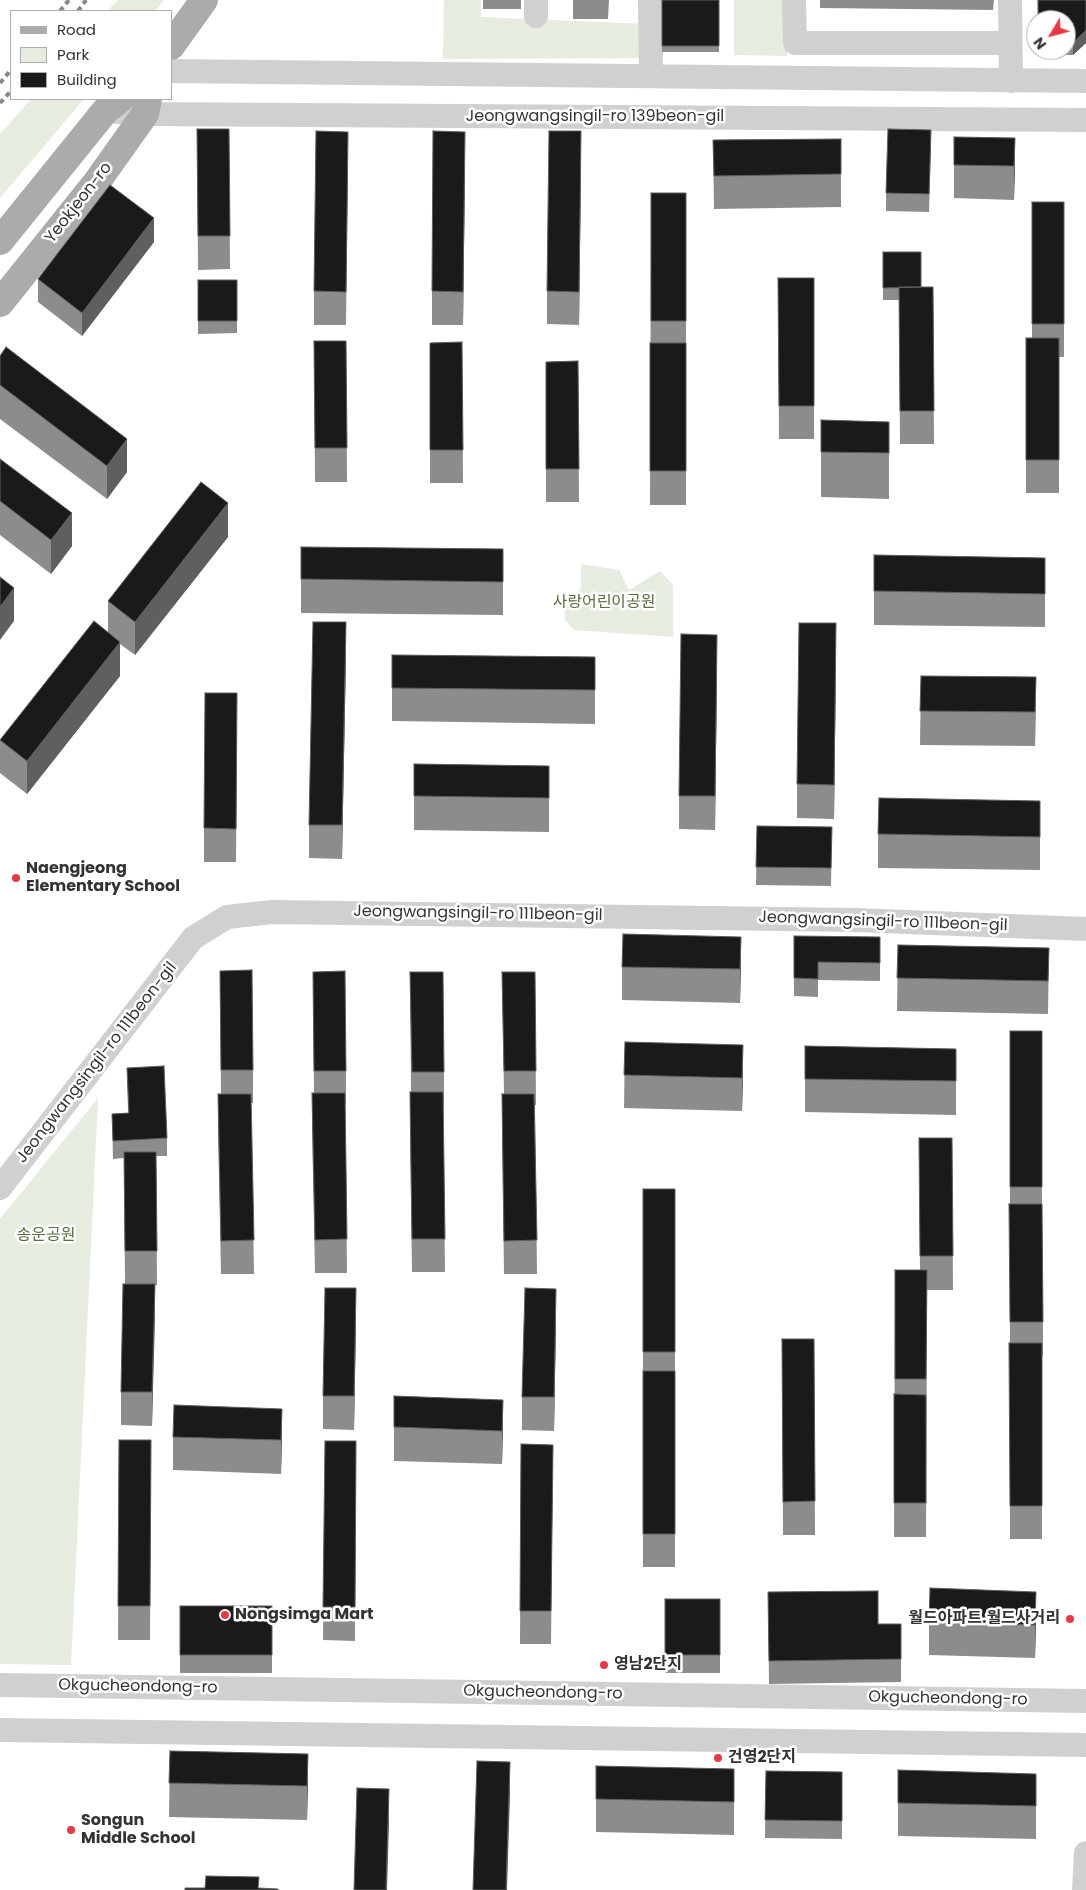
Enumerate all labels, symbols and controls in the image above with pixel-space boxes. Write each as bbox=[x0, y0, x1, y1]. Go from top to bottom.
legend bbox=[10, 10, 172, 100]
north arrow bbox=[1026, 10, 1076, 60]
text: Road bbox=[57, 19, 96, 40]
text: N bbox=[1029, 33, 1051, 54]
text: Park bbox=[57, 44, 89, 65]
text: Building bbox=[57, 69, 117, 90]
street label: Jeongwangsingil-ro 139beon-gil bbox=[466, 107, 724, 127]
street label: Yeokjeon-ro bbox=[42, 159, 116, 247]
park label: 사랑어린이공원 bbox=[552, 593, 656, 613]
place label: Naengjeong Elementary School bbox=[26, 859, 180, 897]
marker: Naengjeong Elementary School bbox=[10, 872, 22, 884]
street label: Jeongwangsingil-ro 111beon-gil bbox=[353, 902, 603, 926]
street label: Jeongwangsingil-ro 111beon-gil bbox=[758, 908, 1008, 936]
street label: Jeongwangsingil-ro 111beon-gil bbox=[13, 959, 181, 1167]
park label: 송운공원 bbox=[17, 1226, 75, 1246]
place label: Nongsimga Mart bbox=[235, 1605, 373, 1625]
marker: Nongsimga Mart bbox=[219, 1609, 231, 1621]
place label: 월드아파트.월드사거리 bbox=[908, 1609, 1060, 1629]
marker: 월드아파트.월드사거리 bbox=[1064, 1613, 1076, 1625]
place label: 영남2단지 bbox=[614, 1655, 682, 1675]
marker: 영남2단지 bbox=[598, 1659, 610, 1671]
street label: Okgucheondong-ro bbox=[58, 1676, 218, 1698]
street label: Okgucheondong-ro bbox=[463, 1682, 623, 1704]
street label: Okgucheondong-ro bbox=[868, 1688, 1028, 1710]
place label: 건영2단지 bbox=[728, 1748, 796, 1768]
marker: 건영2단지 bbox=[712, 1752, 724, 1764]
place label: Songun Middle School bbox=[81, 1811, 196, 1849]
marker: Songun Middle School bbox=[65, 1824, 77, 1836]

